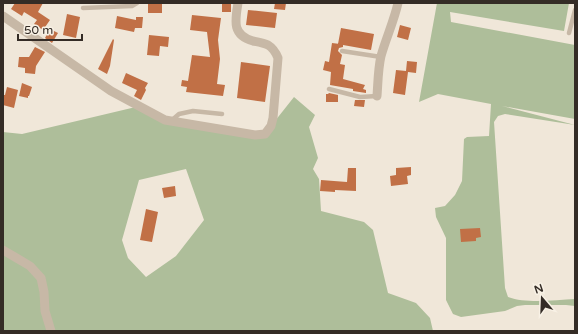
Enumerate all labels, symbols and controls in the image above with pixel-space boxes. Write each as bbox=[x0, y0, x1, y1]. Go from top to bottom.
scale bar bbox=[18, 16, 82, 42]
text: 50 m bbox=[24, 23, 53, 37]
north arrow bbox=[522, 278, 562, 318]
text: N bbox=[533, 281, 545, 297]

